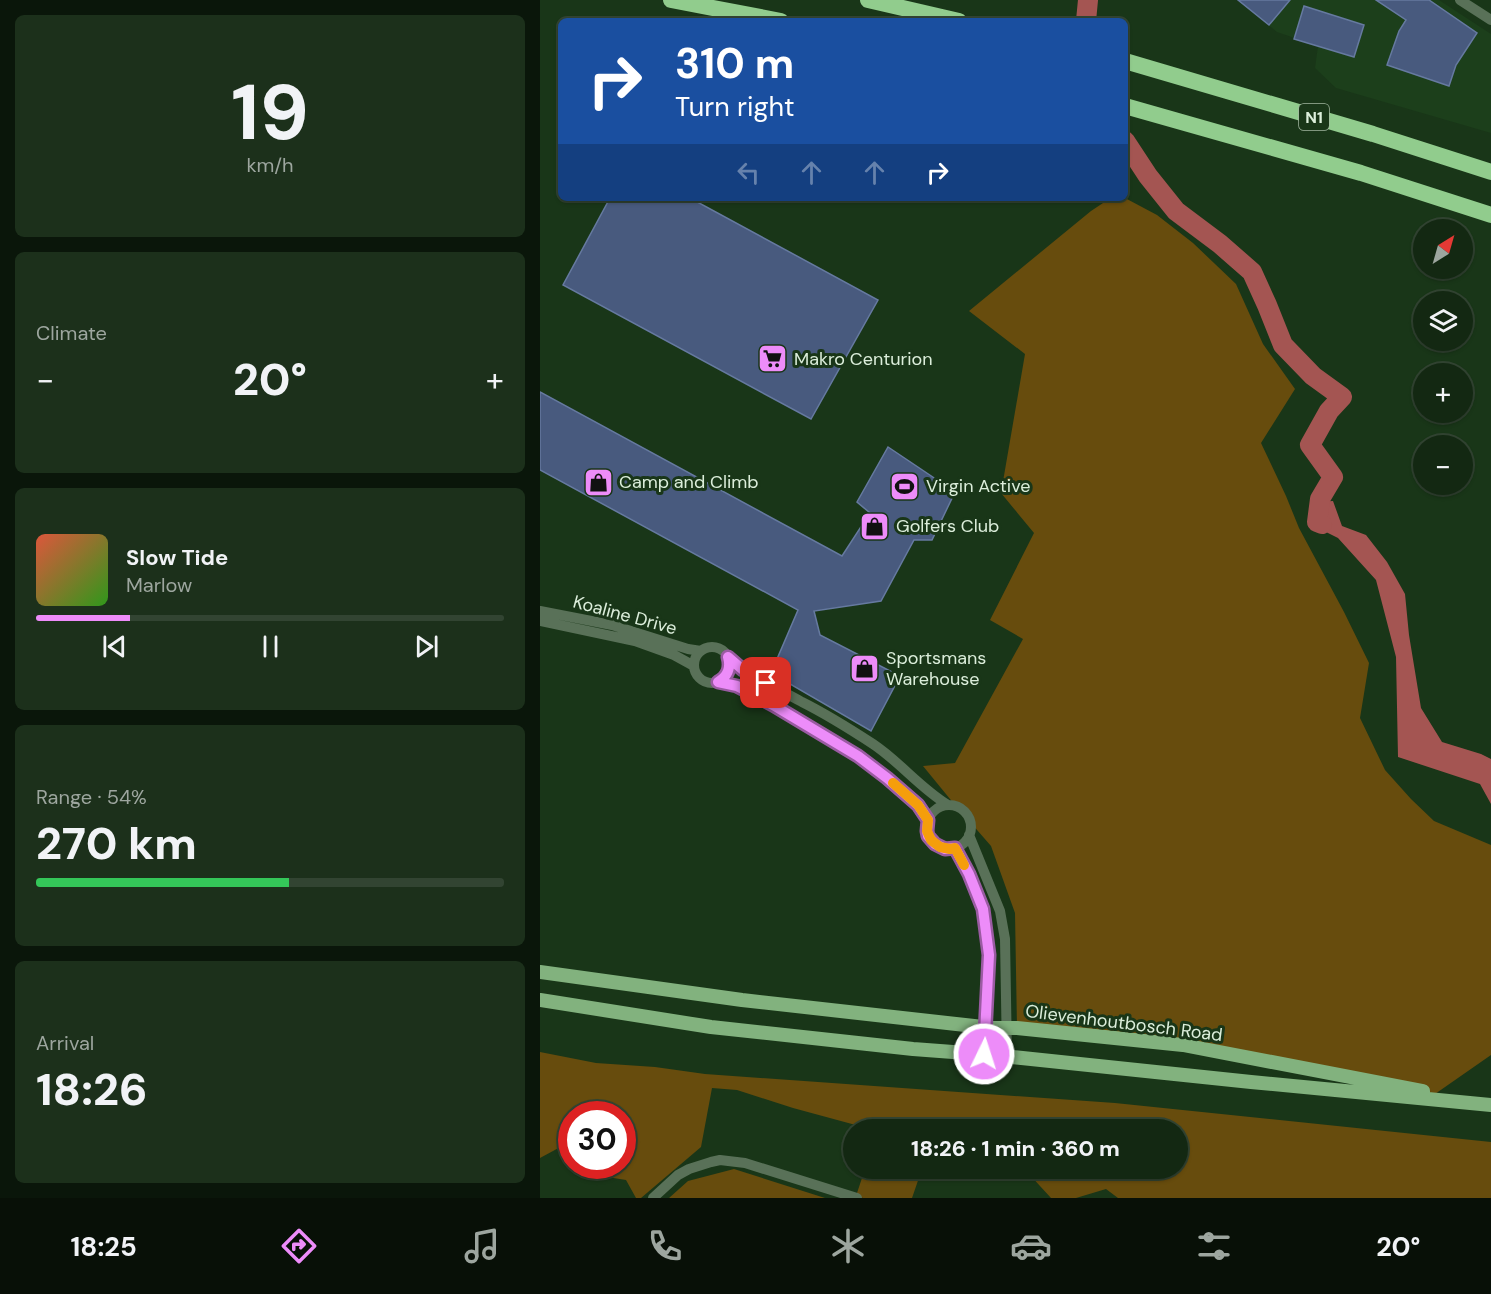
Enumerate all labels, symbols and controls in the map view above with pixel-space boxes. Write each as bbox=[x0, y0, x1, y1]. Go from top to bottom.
text: 310 m bbox=[675, 36, 794, 91]
icon: right bbox=[576, 42, 654, 120]
text: 19 bbox=[231, 62, 309, 163]
text: Turn right bbox=[675, 89, 795, 124]
road number: N1 bbox=[1299, 104, 1329, 130]
text: km/h bbox=[246, 152, 294, 178]
icon: left bbox=[732, 156, 765, 189]
icon: ahead bbox=[795, 156, 828, 189]
icon: ahead bbox=[858, 156, 891, 189]
icon: right bbox=[921, 156, 954, 189]
north arrow bbox=[1413, 219, 1473, 279]
map controls bbox=[1413, 219, 1473, 495]
button: layers bbox=[1413, 291, 1473, 351]
text: Climate bbox=[36, 320, 107, 346]
supermarket icon: Makro Centurion bbox=[757, 343, 789, 375]
place label: Makro Centurion bbox=[794, 347, 933, 371]
text: 20° bbox=[233, 350, 307, 409]
text: − bbox=[36, 358, 54, 401]
text: + bbox=[486, 358, 504, 401]
button: + bbox=[1413, 363, 1473, 423]
button: − bbox=[1413, 435, 1473, 495]
shop icon: Camp and Climb bbox=[582, 466, 614, 498]
place label: Camp and Climb bbox=[619, 470, 759, 494]
sports icon: Virgin Active bbox=[889, 470, 921, 502]
place label: Virgin Active bbox=[926, 474, 1030, 498]
shop icon: Golfers Club bbox=[859, 510, 891, 542]
place label: Golfers Club bbox=[896, 514, 999, 538]
text: Slow Tide bbox=[126, 543, 228, 572]
text: Marlow bbox=[126, 572, 192, 598]
street label: Koaline Drive bbox=[570, 590, 680, 640]
icon: previous bbox=[98, 630, 131, 663]
icon: pause bbox=[254, 630, 287, 663]
icon: next bbox=[410, 630, 443, 663]
place label: Sportsmans Warehouse bbox=[886, 646, 986, 691]
shop icon: Sportsmans Warehouse bbox=[849, 652, 881, 684]
pin bbox=[740, 657, 791, 708]
icon: arrive bbox=[749, 666, 782, 699]
text: Range · 54% bbox=[36, 784, 147, 810]
text: 270 km bbox=[36, 814, 197, 873]
street label: Olievenhoutbosch Road bbox=[1024, 999, 1224, 1047]
position arrow bbox=[952, 1022, 1016, 1086]
text: Arrival bbox=[36, 1030, 94, 1056]
text: 18:26 bbox=[36, 1060, 147, 1119]
speed limit sign: 30 bbox=[558, 1101, 636, 1179]
text: 18:26 · 1 min · 360 m bbox=[911, 1134, 1120, 1163]
icon: directions bbox=[278, 1225, 320, 1267]
icon: music bbox=[461, 1225, 503, 1267]
icon: phone bbox=[644, 1225, 686, 1267]
icon: climate bbox=[827, 1225, 869, 1267]
icon: car bbox=[1010, 1225, 1052, 1267]
icon: filters bbox=[1193, 1225, 1235, 1267]
text: 18:25 bbox=[71, 1229, 137, 1264]
text: 20° bbox=[1376, 1229, 1420, 1264]

